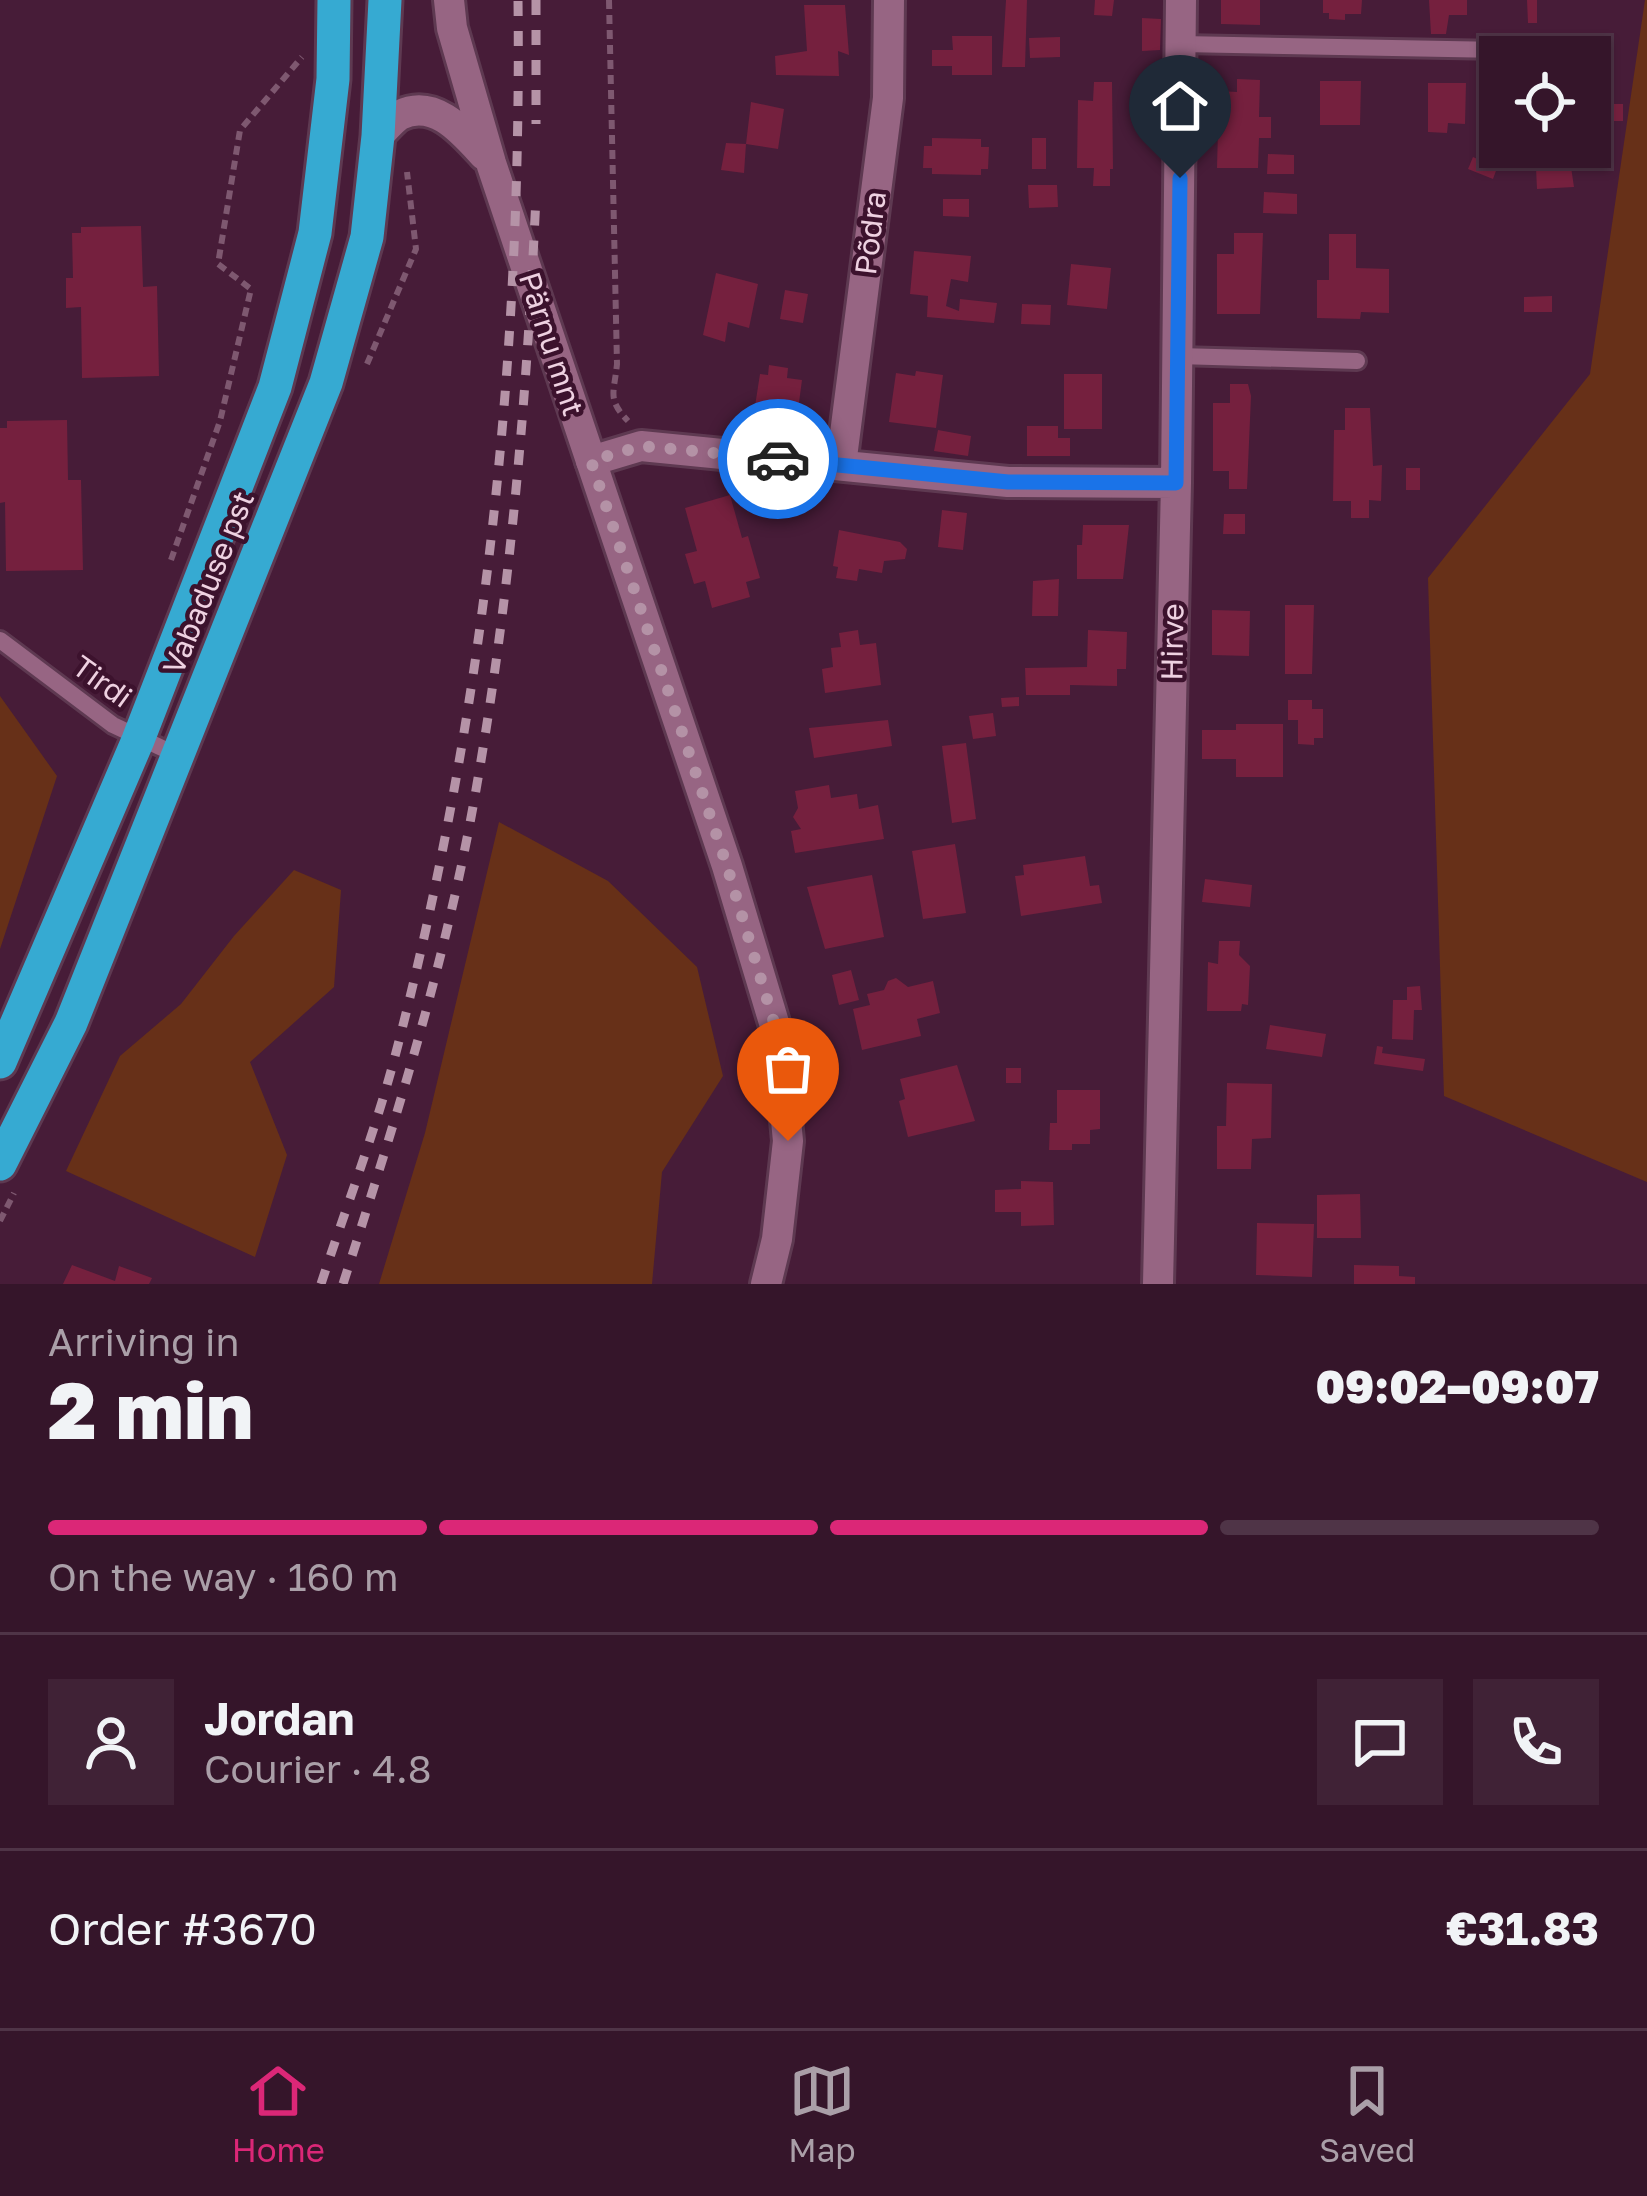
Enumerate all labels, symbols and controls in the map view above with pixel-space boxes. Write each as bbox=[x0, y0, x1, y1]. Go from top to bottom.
map controls bbox=[1479, 36, 1611, 168]
button: locate bbox=[1479, 36, 1611, 168]
pin bbox=[1129, 55, 1231, 178]
icon: home bbox=[1147, 73, 1213, 139]
street label: Põdra bbox=[847, 189, 893, 277]
street label: Pärnu mnt bbox=[512, 267, 592, 420]
courier bbox=[718, 399, 838, 519]
icon: car bbox=[745, 426, 811, 492]
street label: Vabaduse pst bbox=[155, 486, 261, 679]
street label: Hirve bbox=[1153, 603, 1191, 681]
street label: Tirdi bbox=[66, 648, 139, 715]
pin bbox=[737, 1018, 839, 1141]
icon: bag bbox=[755, 1036, 821, 1102]
text: Arriving in bbox=[48, 1318, 239, 1365]
text: 09:02–09:07 bbox=[1315, 1359, 1599, 1413]
text: 2 min bbox=[48, 1363, 253, 1456]
text: On the way · 160 m bbox=[48, 1553, 399, 1600]
button: person bbox=[48, 1679, 174, 1805]
button: chat bbox=[1317, 1679, 1443, 1805]
button: phone bbox=[1473, 1679, 1599, 1805]
text: Jordan bbox=[204, 1691, 355, 1745]
text: Courier · 4.8 bbox=[204, 1745, 432, 1792]
text: Order #3670 bbox=[48, 1901, 317, 1955]
text: €31.83 bbox=[1446, 1901, 1599, 1955]
tab: Home bbox=[232, 2058, 325, 2169]
tab: Map bbox=[788, 2058, 856, 2169]
tab: Saved bbox=[1319, 2058, 1415, 2169]

